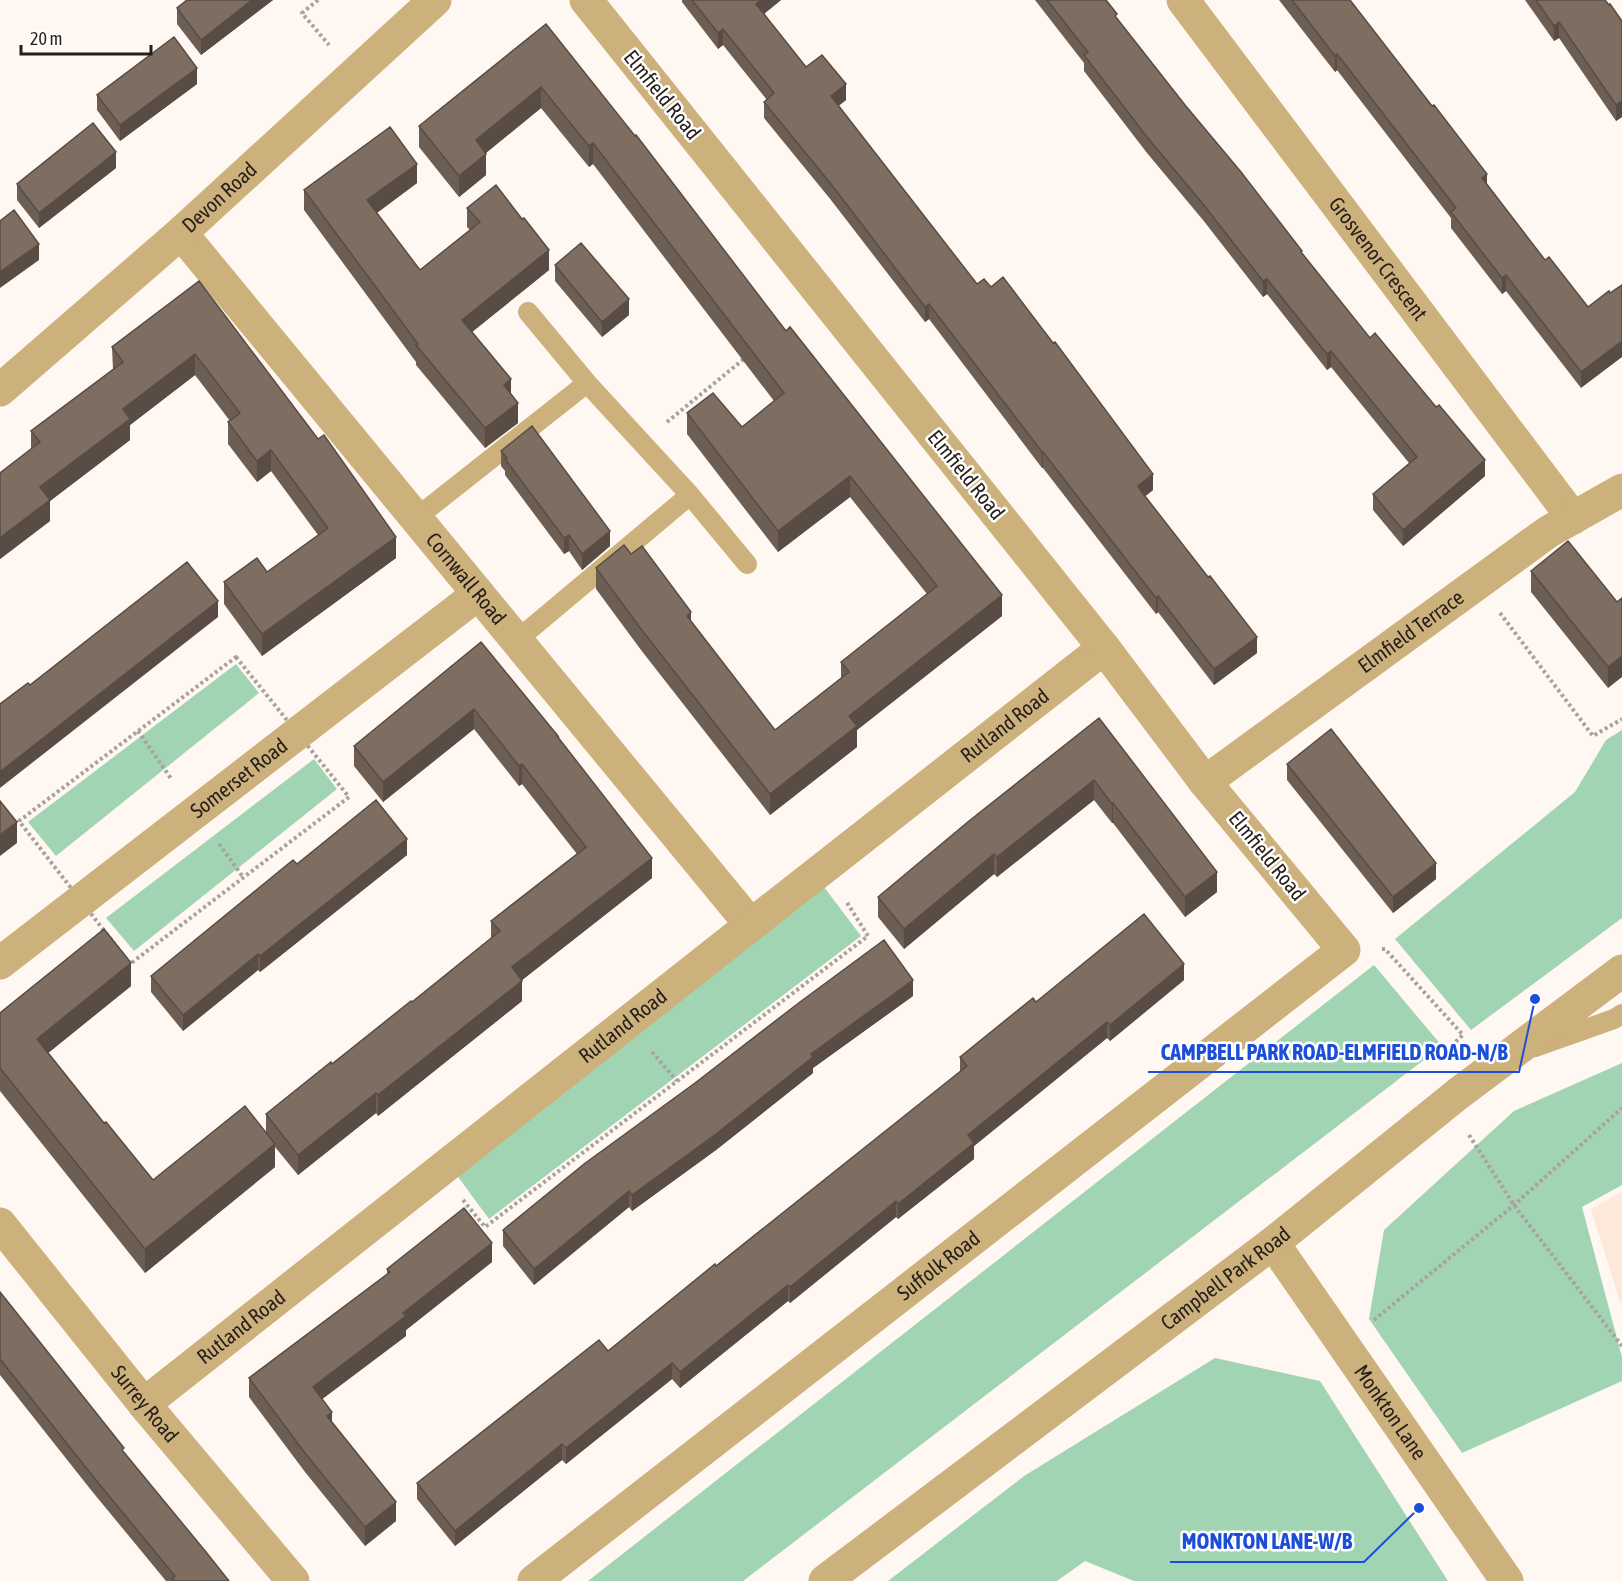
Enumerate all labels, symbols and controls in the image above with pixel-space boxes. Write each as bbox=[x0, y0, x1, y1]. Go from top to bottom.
scale bar bbox=[21, 18, 152, 56]
text: 20 m bbox=[30, 28, 62, 49]
street label: Elmfield Road bbox=[619, 45, 706, 144]
street label: Devon Road bbox=[177, 157, 261, 237]
street label: Grosvenor Crescent bbox=[1325, 192, 1433, 325]
street label: Elmfield Road bbox=[923, 425, 1010, 524]
street label: Cornwall Road bbox=[422, 527, 511, 629]
street label: Elmfield Terrace bbox=[1353, 585, 1468, 677]
street label: Rutland Road bbox=[956, 683, 1053, 767]
street label: Somerset Road bbox=[185, 733, 292, 822]
street label: Elmfield Road bbox=[1224, 806, 1311, 905]
street label: Rutland Road bbox=[574, 983, 671, 1067]
callout: CAMPBELL PARK ROAD-ELMFIELD ROAD-N/B bbox=[1148, 1032, 1519, 1072]
text: CAMPBELL PARK ROAD-ELMFIELD ROAD-N/B bbox=[1160, 1039, 1508, 1065]
street label: Campbell Park Road bbox=[1156, 1221, 1295, 1334]
street label: Suffolk Road bbox=[892, 1225, 984, 1305]
street label: Rutland Road bbox=[192, 1284, 289, 1368]
street label: Surrey Road bbox=[107, 1360, 184, 1447]
street label: Monkton Lane bbox=[1350, 1360, 1432, 1464]
callout: MONKTON LANE-W/B bbox=[1170, 1522, 1364, 1562]
text: MONKTON LANE-W/B bbox=[1182, 1528, 1353, 1554]

